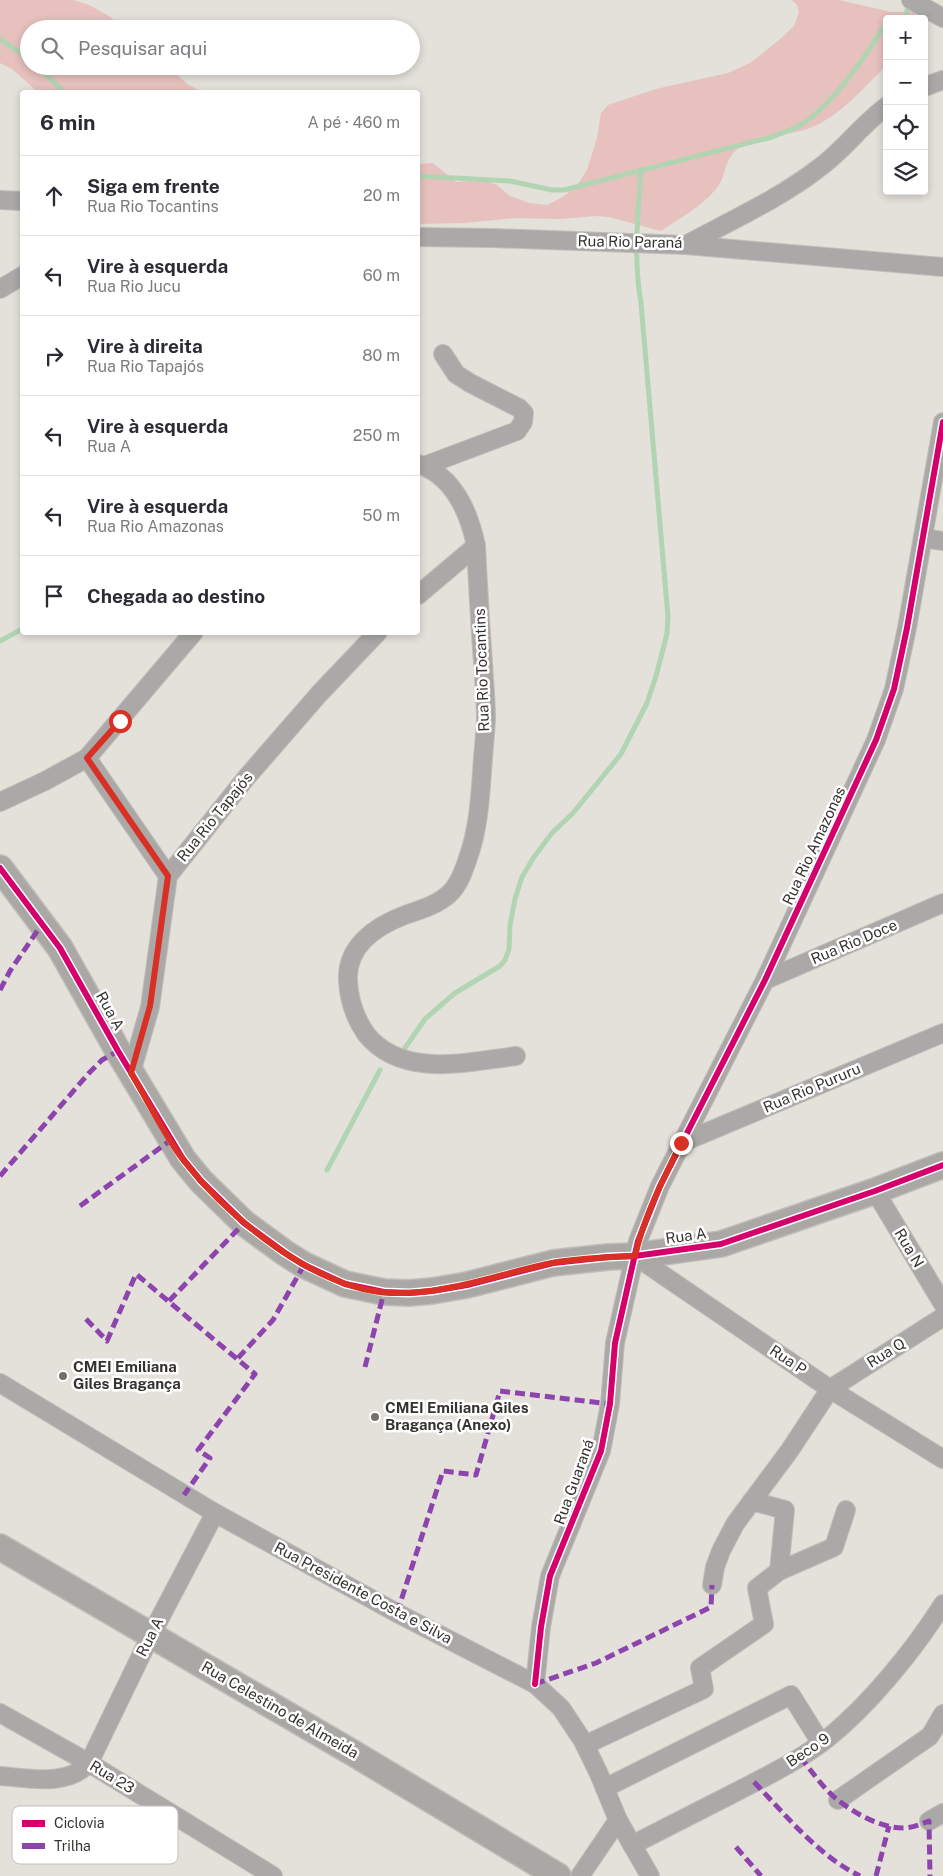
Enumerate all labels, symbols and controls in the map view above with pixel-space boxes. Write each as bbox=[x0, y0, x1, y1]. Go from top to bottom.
map controls bbox=[883, 15, 928, 195]
button: + bbox=[883, 15, 928, 60]
search box bbox=[20, 20, 420, 75]
icon: search bbox=[38, 34, 66, 62]
text: Pesquisar aqui bbox=[78, 37, 207, 59]
button: − bbox=[883, 60, 928, 105]
button: locate bbox=[883, 105, 928, 150]
text: 6 min bbox=[40, 110, 96, 135]
text: A pé · 460 m bbox=[307, 113, 400, 132]
button: layers bbox=[883, 150, 928, 195]
text: Siga em frente bbox=[87, 175, 220, 197]
icon: ahead bbox=[40, 182, 68, 210]
text: 20 m bbox=[363, 186, 400, 205]
text: Rua Rio Tocantins bbox=[87, 197, 219, 216]
street label: Rua Rio Paraná bbox=[577, 232, 683, 251]
text: Vire à esquerda bbox=[87, 255, 228, 277]
icon: left bbox=[40, 262, 68, 290]
text: 60 m bbox=[363, 266, 400, 285]
text: Rua Rio Jucu bbox=[87, 277, 181, 296]
text: Vire à direita bbox=[87, 335, 203, 357]
icon: right bbox=[40, 342, 68, 370]
text: 80 m bbox=[362, 346, 400, 365]
text: Rua Rio Tapajós bbox=[87, 357, 204, 376]
text: Vire à esquerda bbox=[87, 415, 228, 437]
icon: left bbox=[40, 422, 68, 450]
text: 250 m bbox=[353, 426, 400, 445]
text: Rua A bbox=[87, 437, 131, 456]
text: Vire à esquerda bbox=[87, 495, 228, 517]
icon: left bbox=[40, 502, 68, 530]
text: 50 m bbox=[362, 506, 400, 525]
text: Rua Rio Amazonas bbox=[87, 517, 224, 536]
icon: arrive bbox=[40, 582, 68, 610]
text: Chegada ao destino bbox=[87, 585, 265, 607]
street label: Rua Rio Tocantins bbox=[471, 608, 492, 732]
route start bbox=[109, 710, 132, 733]
street label: Rua Rio Tapajós bbox=[173, 769, 256, 865]
street label: Rua Rio Amazonas bbox=[779, 784, 848, 908]
street label: Rua Rio Doce bbox=[808, 916, 899, 967]
street label: Rua A bbox=[93, 989, 128, 1033]
street label: Rua Rio Pururu bbox=[761, 1059, 863, 1116]
route end bbox=[670, 1132, 693, 1155]
street label: Rua A bbox=[664, 1224, 708, 1247]
street label: Rua N bbox=[891, 1225, 928, 1270]
street label: Rua Q bbox=[863, 1334, 908, 1371]
street label: Rua P bbox=[767, 1341, 810, 1378]
place label: CMEI Emiliana Giles Bragança bbox=[73, 1358, 181, 1392]
marker: CMEI Emiliana Giles Bragança bbox=[57, 1370, 69, 1382]
place label: CMEI Emiliana Giles Bragança (Anexo) bbox=[385, 1399, 529, 1433]
marker: CMEI Emiliana Giles Bragança (Anexo) bbox=[369, 1411, 381, 1423]
street label: Rua Guaraná bbox=[550, 1437, 597, 1527]
street label: Rua Presidente Costa e Silva bbox=[272, 1538, 455, 1647]
street label: Rua A bbox=[133, 1614, 167, 1659]
street label: Rua Celestino de Almeida bbox=[199, 1658, 362, 1761]
street label: Beco 9 bbox=[783, 1729, 832, 1770]
street label: Rua 23 bbox=[87, 1757, 138, 1796]
legend bbox=[12, 1806, 178, 1864]
text: Ciclovia bbox=[54, 1815, 105, 1831]
text: Trilha bbox=[54, 1838, 91, 1854]

